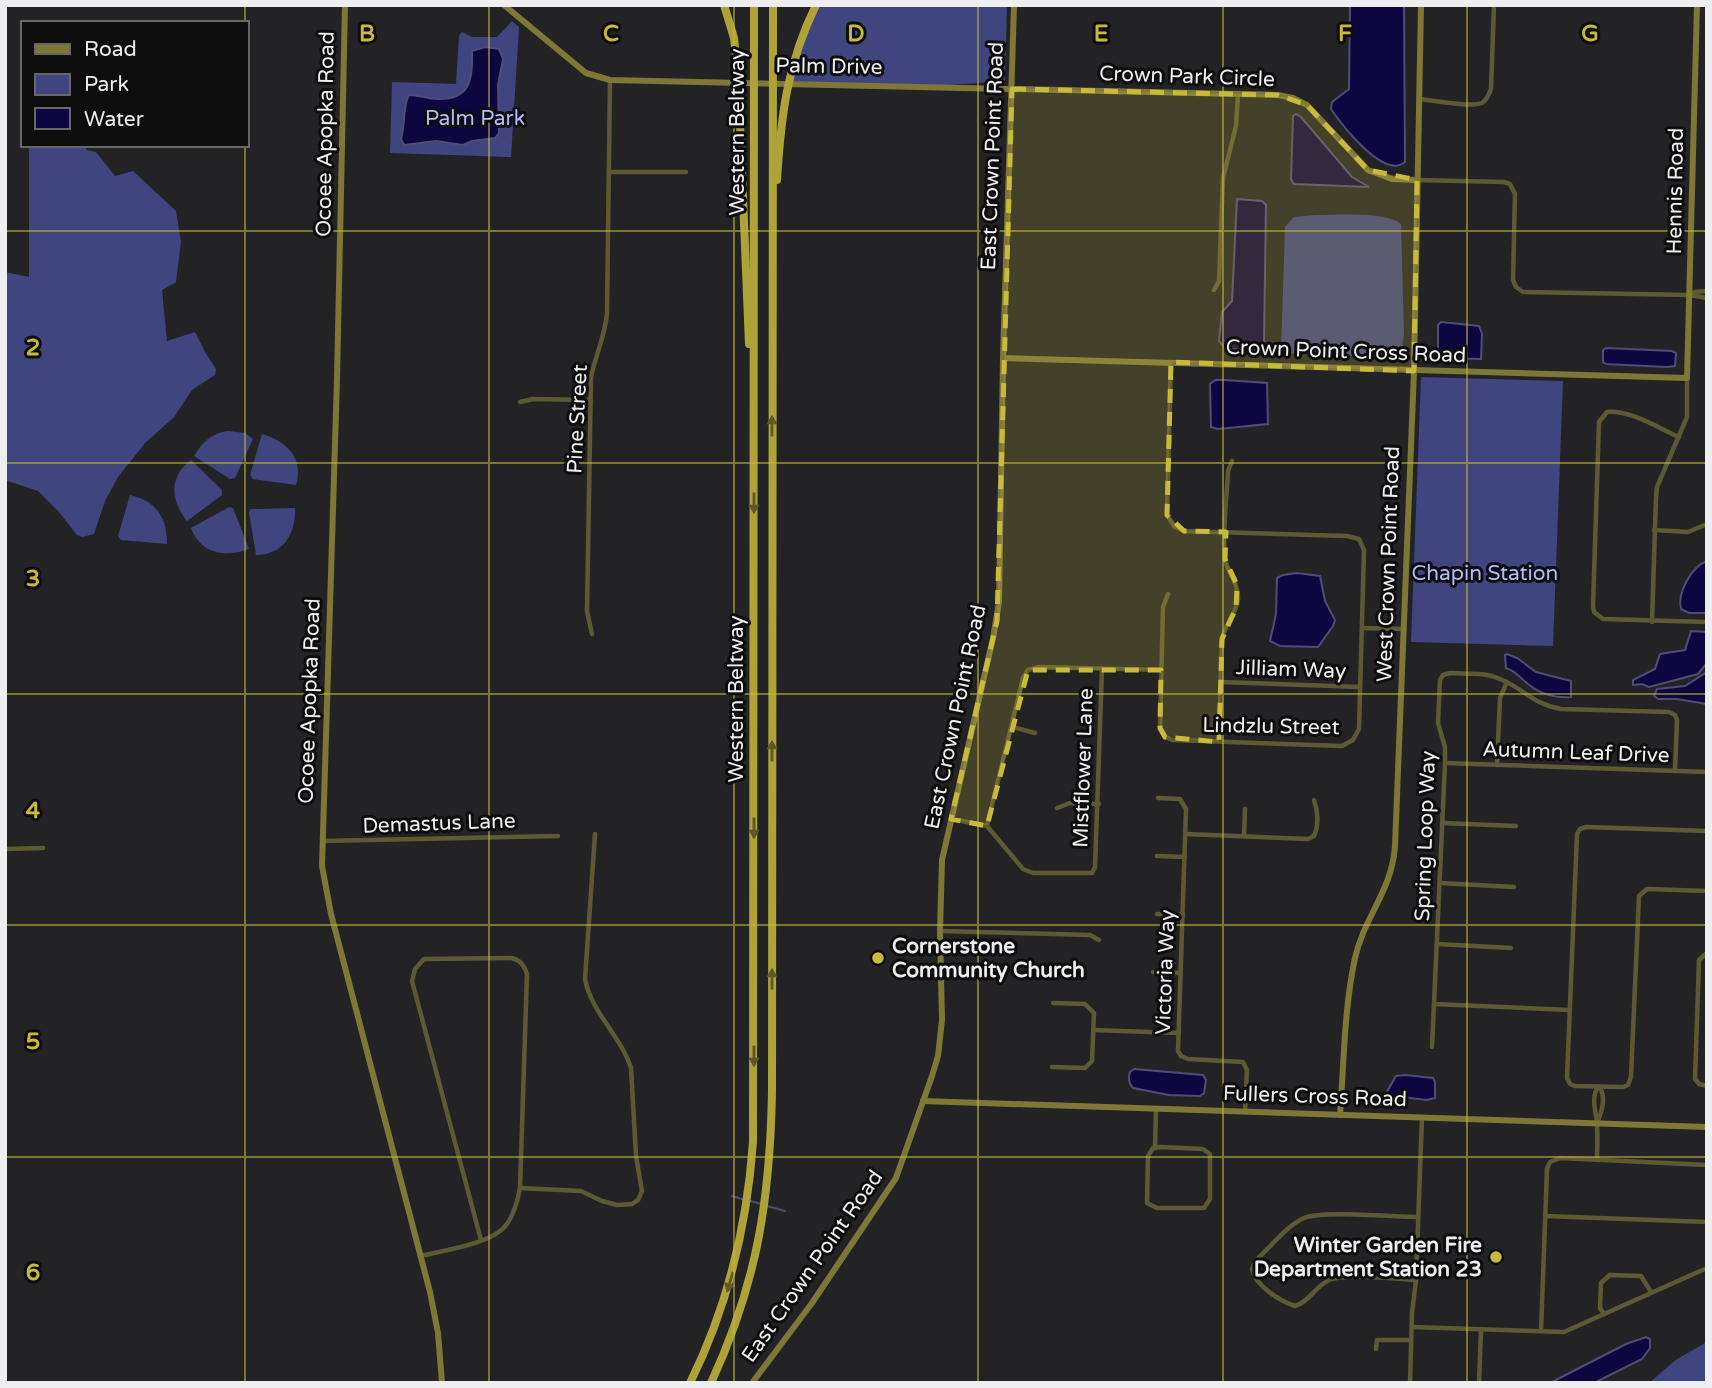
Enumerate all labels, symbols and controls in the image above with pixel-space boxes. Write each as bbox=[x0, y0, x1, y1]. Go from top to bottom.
text: B bbox=[359, 20, 375, 48]
text: C bbox=[603, 20, 619, 48]
text: D bbox=[847, 20, 865, 48]
text: E bbox=[1094, 20, 1108, 48]
text: F bbox=[1338, 20, 1352, 48]
text: G bbox=[1581, 20, 1599, 48]
legend bbox=[21, 21, 248, 147]
street label: Ocoee Apopka Road bbox=[311, 31, 340, 237]
text: Road bbox=[84, 37, 137, 62]
street label: East Crown Point Road bbox=[976, 41, 1009, 271]
street label: Western Beltway bbox=[725, 48, 750, 216]
street label: Palm Drive bbox=[775, 53, 883, 80]
street label: Crown Park Circle bbox=[1099, 61, 1275, 92]
text: Park bbox=[84, 72, 129, 97]
park label: Palm Park bbox=[425, 106, 525, 131]
text: Water bbox=[84, 107, 144, 132]
street label: Hennis Road bbox=[1662, 128, 1689, 255]
text: 2 bbox=[26, 334, 40, 362]
street label: Crown Point Cross Road bbox=[1225, 335, 1467, 368]
street label: Pine Street bbox=[562, 364, 593, 474]
one-way arrow bbox=[766, 414, 778, 436]
street label: West Crown Point Road bbox=[1372, 446, 1405, 682]
one-way arrow bbox=[748, 492, 760, 514]
park label: Chapin Station bbox=[1412, 561, 1558, 586]
text: 3 bbox=[26, 565, 40, 593]
street label: Ocoee Apopka Road bbox=[293, 598, 326, 804]
street label: East Crown Point Road bbox=[919, 603, 992, 832]
street label: Western Beltway bbox=[724, 615, 749, 783]
street label: Jilliam Way bbox=[1235, 655, 1347, 684]
street label: Mistflower Lane bbox=[1068, 688, 1099, 848]
street label: Lindzlu Street bbox=[1202, 713, 1340, 740]
street label: Autumn Leaf Drive bbox=[1482, 737, 1670, 768]
one-way arrow bbox=[766, 740, 778, 762]
street label: Spring Loop Way bbox=[1410, 750, 1441, 922]
text: 4 bbox=[26, 797, 41, 825]
street label: Demastus Lane bbox=[362, 808, 516, 839]
one-way arrow bbox=[748, 817, 760, 839]
street label: Victoria Way bbox=[1151, 909, 1180, 1035]
place label: Cornerstone Community Church bbox=[892, 934, 1085, 983]
marker: Cornerstone Community Church bbox=[870, 950, 886, 966]
one-way arrow bbox=[766, 967, 778, 989]
text: 5 bbox=[26, 1028, 40, 1056]
one-way arrow bbox=[748, 1045, 760, 1067]
street label: Fullers Cross Road bbox=[1223, 1081, 1407, 1112]
street label: East Crown Point Road bbox=[737, 1165, 888, 1367]
place label: Winter Garden Fire Department Station 23 bbox=[1254, 1233, 1482, 1282]
marker: Winter Garden Fire Department Station 23 bbox=[1488, 1249, 1504, 1265]
text: 6 bbox=[26, 1259, 40, 1287]
one-way arrow bbox=[725, 1272, 735, 1293]

